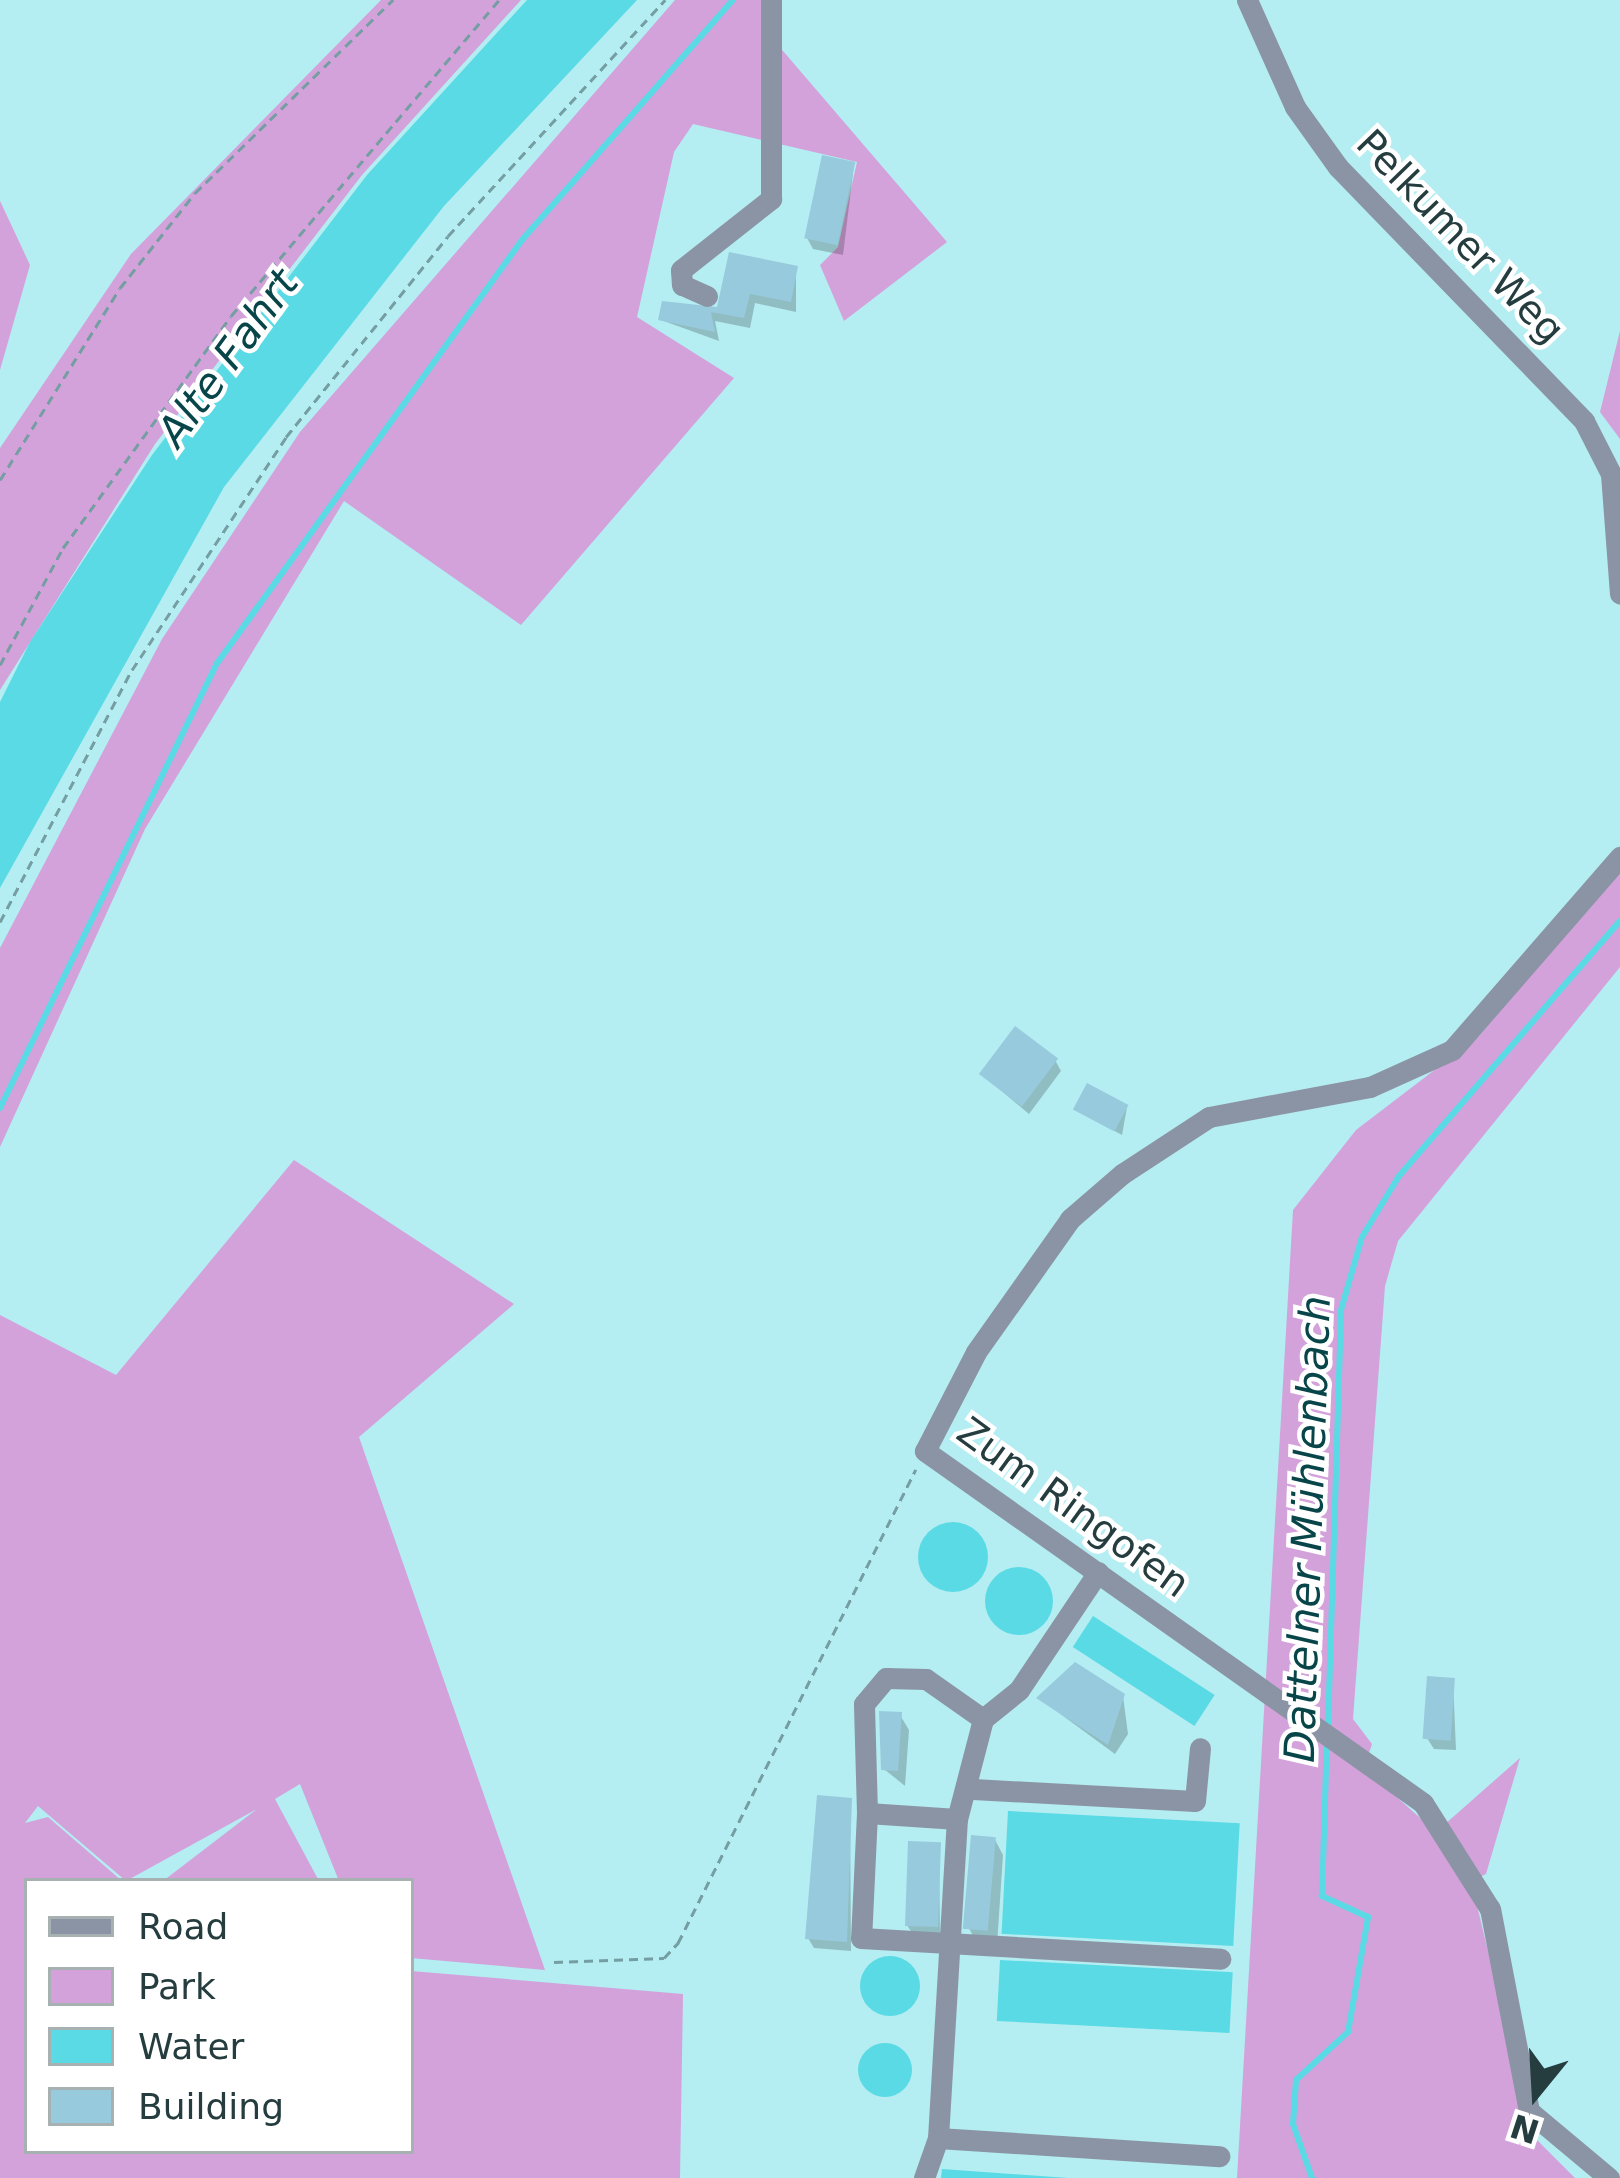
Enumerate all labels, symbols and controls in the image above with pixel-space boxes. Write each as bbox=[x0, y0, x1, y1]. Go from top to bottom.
street label: Pelkumer Weg bbox=[1346, 121, 1574, 353]
water label: Alte Fahrt bbox=[147, 260, 309, 456]
water label: Dattelner Mühlenbach bbox=[1275, 1295, 1341, 1763]
street label: Zum Ringofen bbox=[948, 1408, 1198, 1608]
legend bbox=[24, 1878, 414, 2154]
text: Road bbox=[138, 1906, 228, 1947]
text: Park bbox=[138, 1966, 216, 2007]
text: Water bbox=[138, 2026, 244, 2067]
north arrow bbox=[1476, 2034, 1596, 2154]
text: Building bbox=[138, 2086, 284, 2127]
text: N bbox=[1506, 2106, 1544, 2152]

